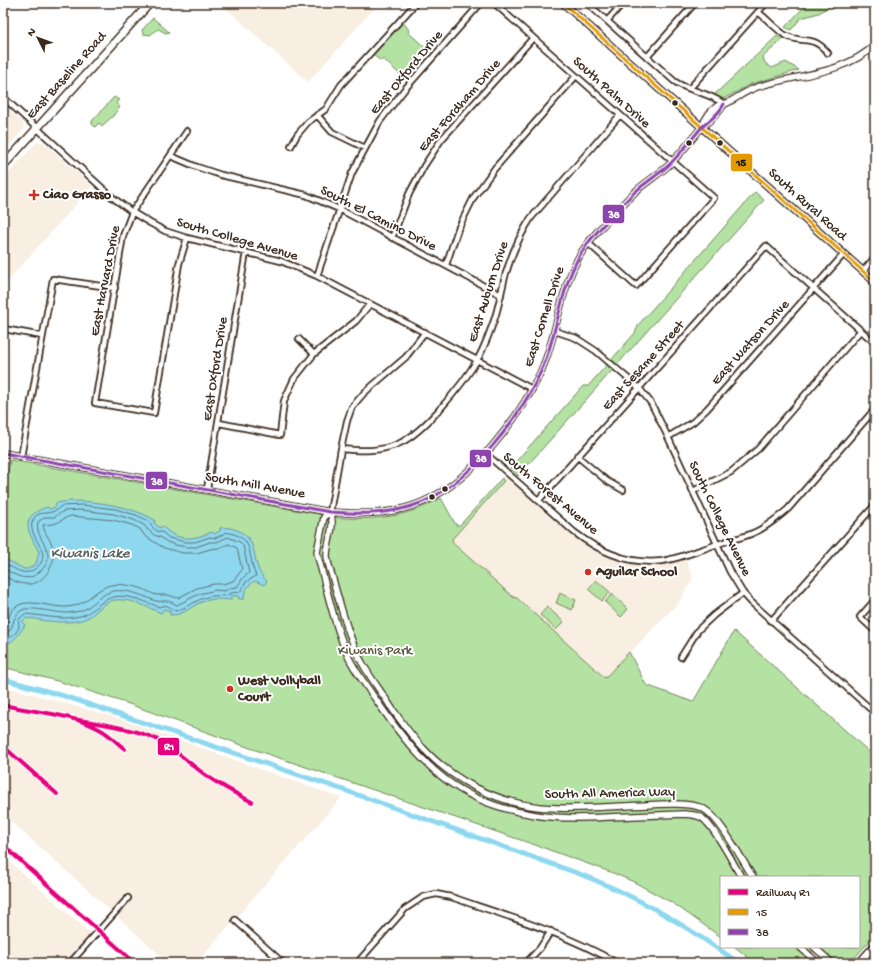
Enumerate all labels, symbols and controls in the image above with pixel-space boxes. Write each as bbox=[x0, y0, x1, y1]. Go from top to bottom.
north arrow bbox=[18, 18, 58, 58]
text: N bbox=[25, 26, 39, 39]
street label: East Baseline Road bbox=[23, 27, 112, 123]
street label: East Oxford Drive bbox=[367, 27, 448, 119]
street label: South Palm Drive bbox=[568, 53, 654, 133]
street label: East Fordham Drive bbox=[415, 56, 505, 156]
unlabelled marker bbox=[670, 98, 680, 108]
unlabelled marker bbox=[684, 138, 694, 148]
unlabelled marker bbox=[715, 138, 725, 148]
line badge: 15 bbox=[730, 153, 753, 172]
text: 15 bbox=[735, 158, 746, 170]
street label: South Rural Road bbox=[764, 165, 851, 246]
street label: South El Camino Drive bbox=[317, 182, 440, 256]
place label: Ciao Grasso bbox=[42, 187, 112, 204]
marker: Ciao Grasso bbox=[28, 189, 40, 201]
line badge: 38 bbox=[602, 204, 625, 224]
text: 38 bbox=[607, 210, 620, 222]
street label: South College Avenue bbox=[174, 215, 301, 266]
street label: East Harvard Drive bbox=[87, 223, 125, 338]
street label: East Auburn Drive bbox=[465, 239, 514, 345]
street label: East Cornell Drive bbox=[521, 264, 569, 369]
street label: East Watson Drive bbox=[708, 296, 794, 389]
street label: East Oxford Drive bbox=[199, 315, 233, 422]
street label: East Sesame Street bbox=[599, 317, 690, 414]
line badge: 38 bbox=[469, 449, 492, 468]
street label: South Forest Avenue bbox=[499, 449, 602, 540]
text: 38 bbox=[474, 454, 487, 466]
street label: South College Avenue bbox=[684, 459, 755, 580]
street label: South Mill Avenue bbox=[204, 469, 307, 503]
line badge: 38 bbox=[145, 471, 168, 490]
text: 38 bbox=[150, 477, 163, 489]
unlabelled marker bbox=[440, 484, 450, 494]
unlabelled marker bbox=[427, 492, 437, 502]
water label: Kiwanis Lake bbox=[50, 545, 131, 563]
place label: Aguilar School bbox=[595, 564, 677, 581]
marker: Aguilar School bbox=[583, 567, 593, 577]
park label: Kiwanis Park bbox=[338, 643, 414, 660]
place label: West Vollyball Court bbox=[237, 673, 321, 706]
marker: West Vollyball Court bbox=[225, 684, 235, 694]
line badge: R1 bbox=[157, 737, 180, 756]
text: R1 bbox=[163, 742, 174, 754]
street label: South All America Way bbox=[545, 784, 675, 804]
legend bbox=[720, 876, 860, 948]
text: Railway R1 bbox=[756, 887, 810, 901]
text: 15 bbox=[755, 907, 767, 921]
text: 38 bbox=[755, 927, 769, 941]

